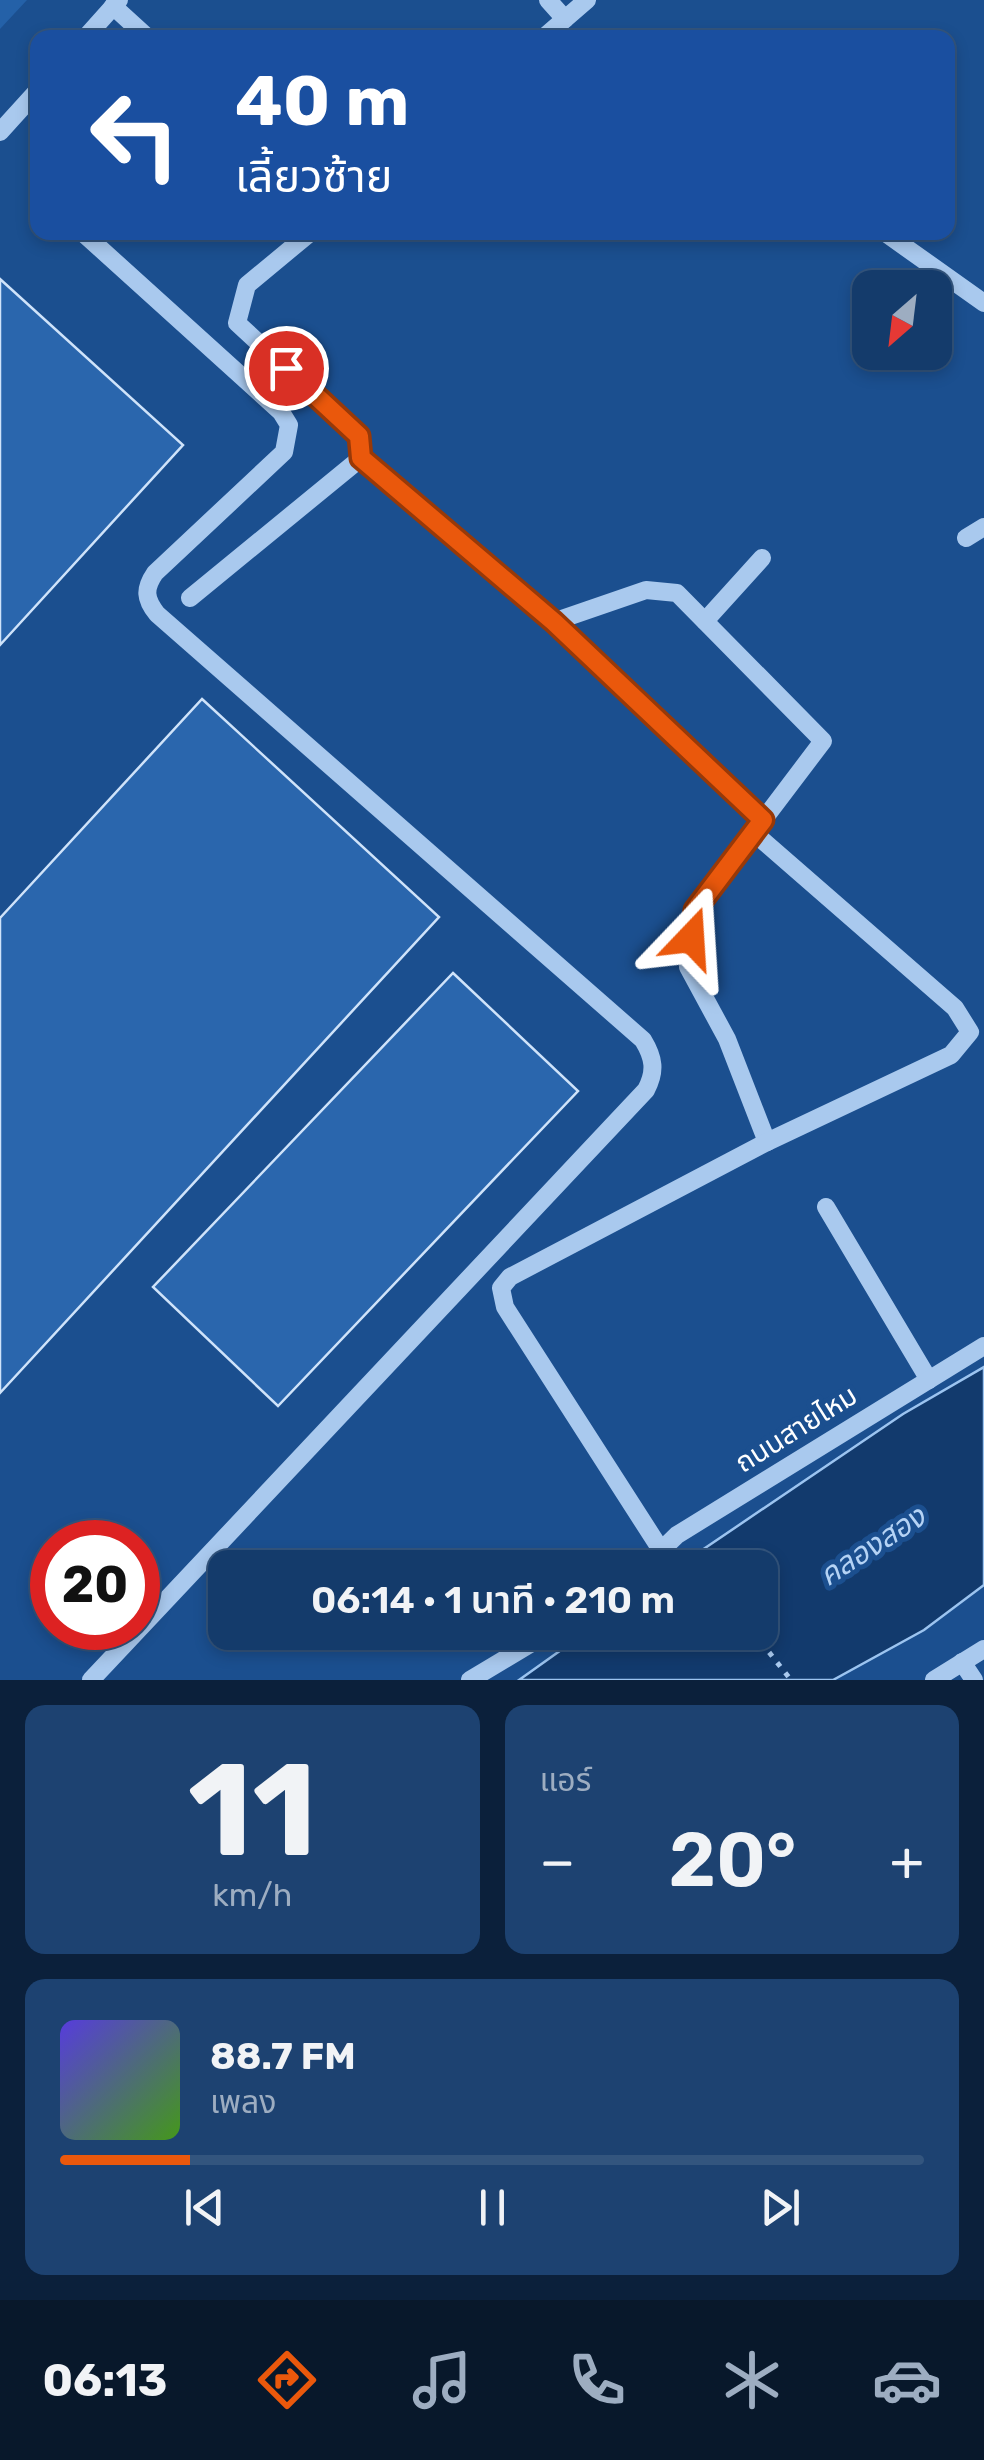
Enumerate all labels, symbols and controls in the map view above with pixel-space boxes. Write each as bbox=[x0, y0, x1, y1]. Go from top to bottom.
text: 40 m bbox=[235, 60, 409, 143]
icon: left bbox=[70, 70, 200, 200]
text: เลี้ยวซ้าย bbox=[235, 150, 392, 203]
north arrow bbox=[852, 270, 952, 370]
map controls bbox=[852, 270, 952, 370]
pin bbox=[244, 326, 329, 411]
icon: arrive bbox=[259, 341, 314, 396]
position arrow bbox=[639, 886, 743, 990]
street label: ถนนสายไหม bbox=[729, 1379, 863, 1479]
water label: คลองสอง bbox=[812, 1497, 933, 1594]
speed limit sign: 20 bbox=[30, 1520, 160, 1650]
text: 06:14 · 1 นาที · 210 m bbox=[311, 1577, 675, 1623]
text: 11 bbox=[188, 1733, 317, 1888]
text: แอร์ bbox=[540, 1761, 591, 1799]
text: 20° bbox=[668, 1816, 797, 1905]
text: − bbox=[540, 1829, 575, 1894]
text: + bbox=[890, 1829, 924, 1894]
text: km/h bbox=[212, 1876, 292, 1914]
text: 88.7 FM bbox=[210, 2033, 356, 2079]
text: เพลง bbox=[210, 2083, 277, 2121]
icon: previous bbox=[177, 2180, 232, 2235]
icon: pause bbox=[465, 2180, 520, 2235]
icon: next bbox=[753, 2180, 808, 2235]
icon: directions bbox=[252, 2345, 322, 2415]
icon: music bbox=[407, 2345, 477, 2415]
icon: phone bbox=[562, 2345, 632, 2415]
icon: climate bbox=[717, 2345, 787, 2415]
icon: car bbox=[872, 2345, 942, 2415]
text: 06:13 bbox=[42, 2354, 167, 2407]

